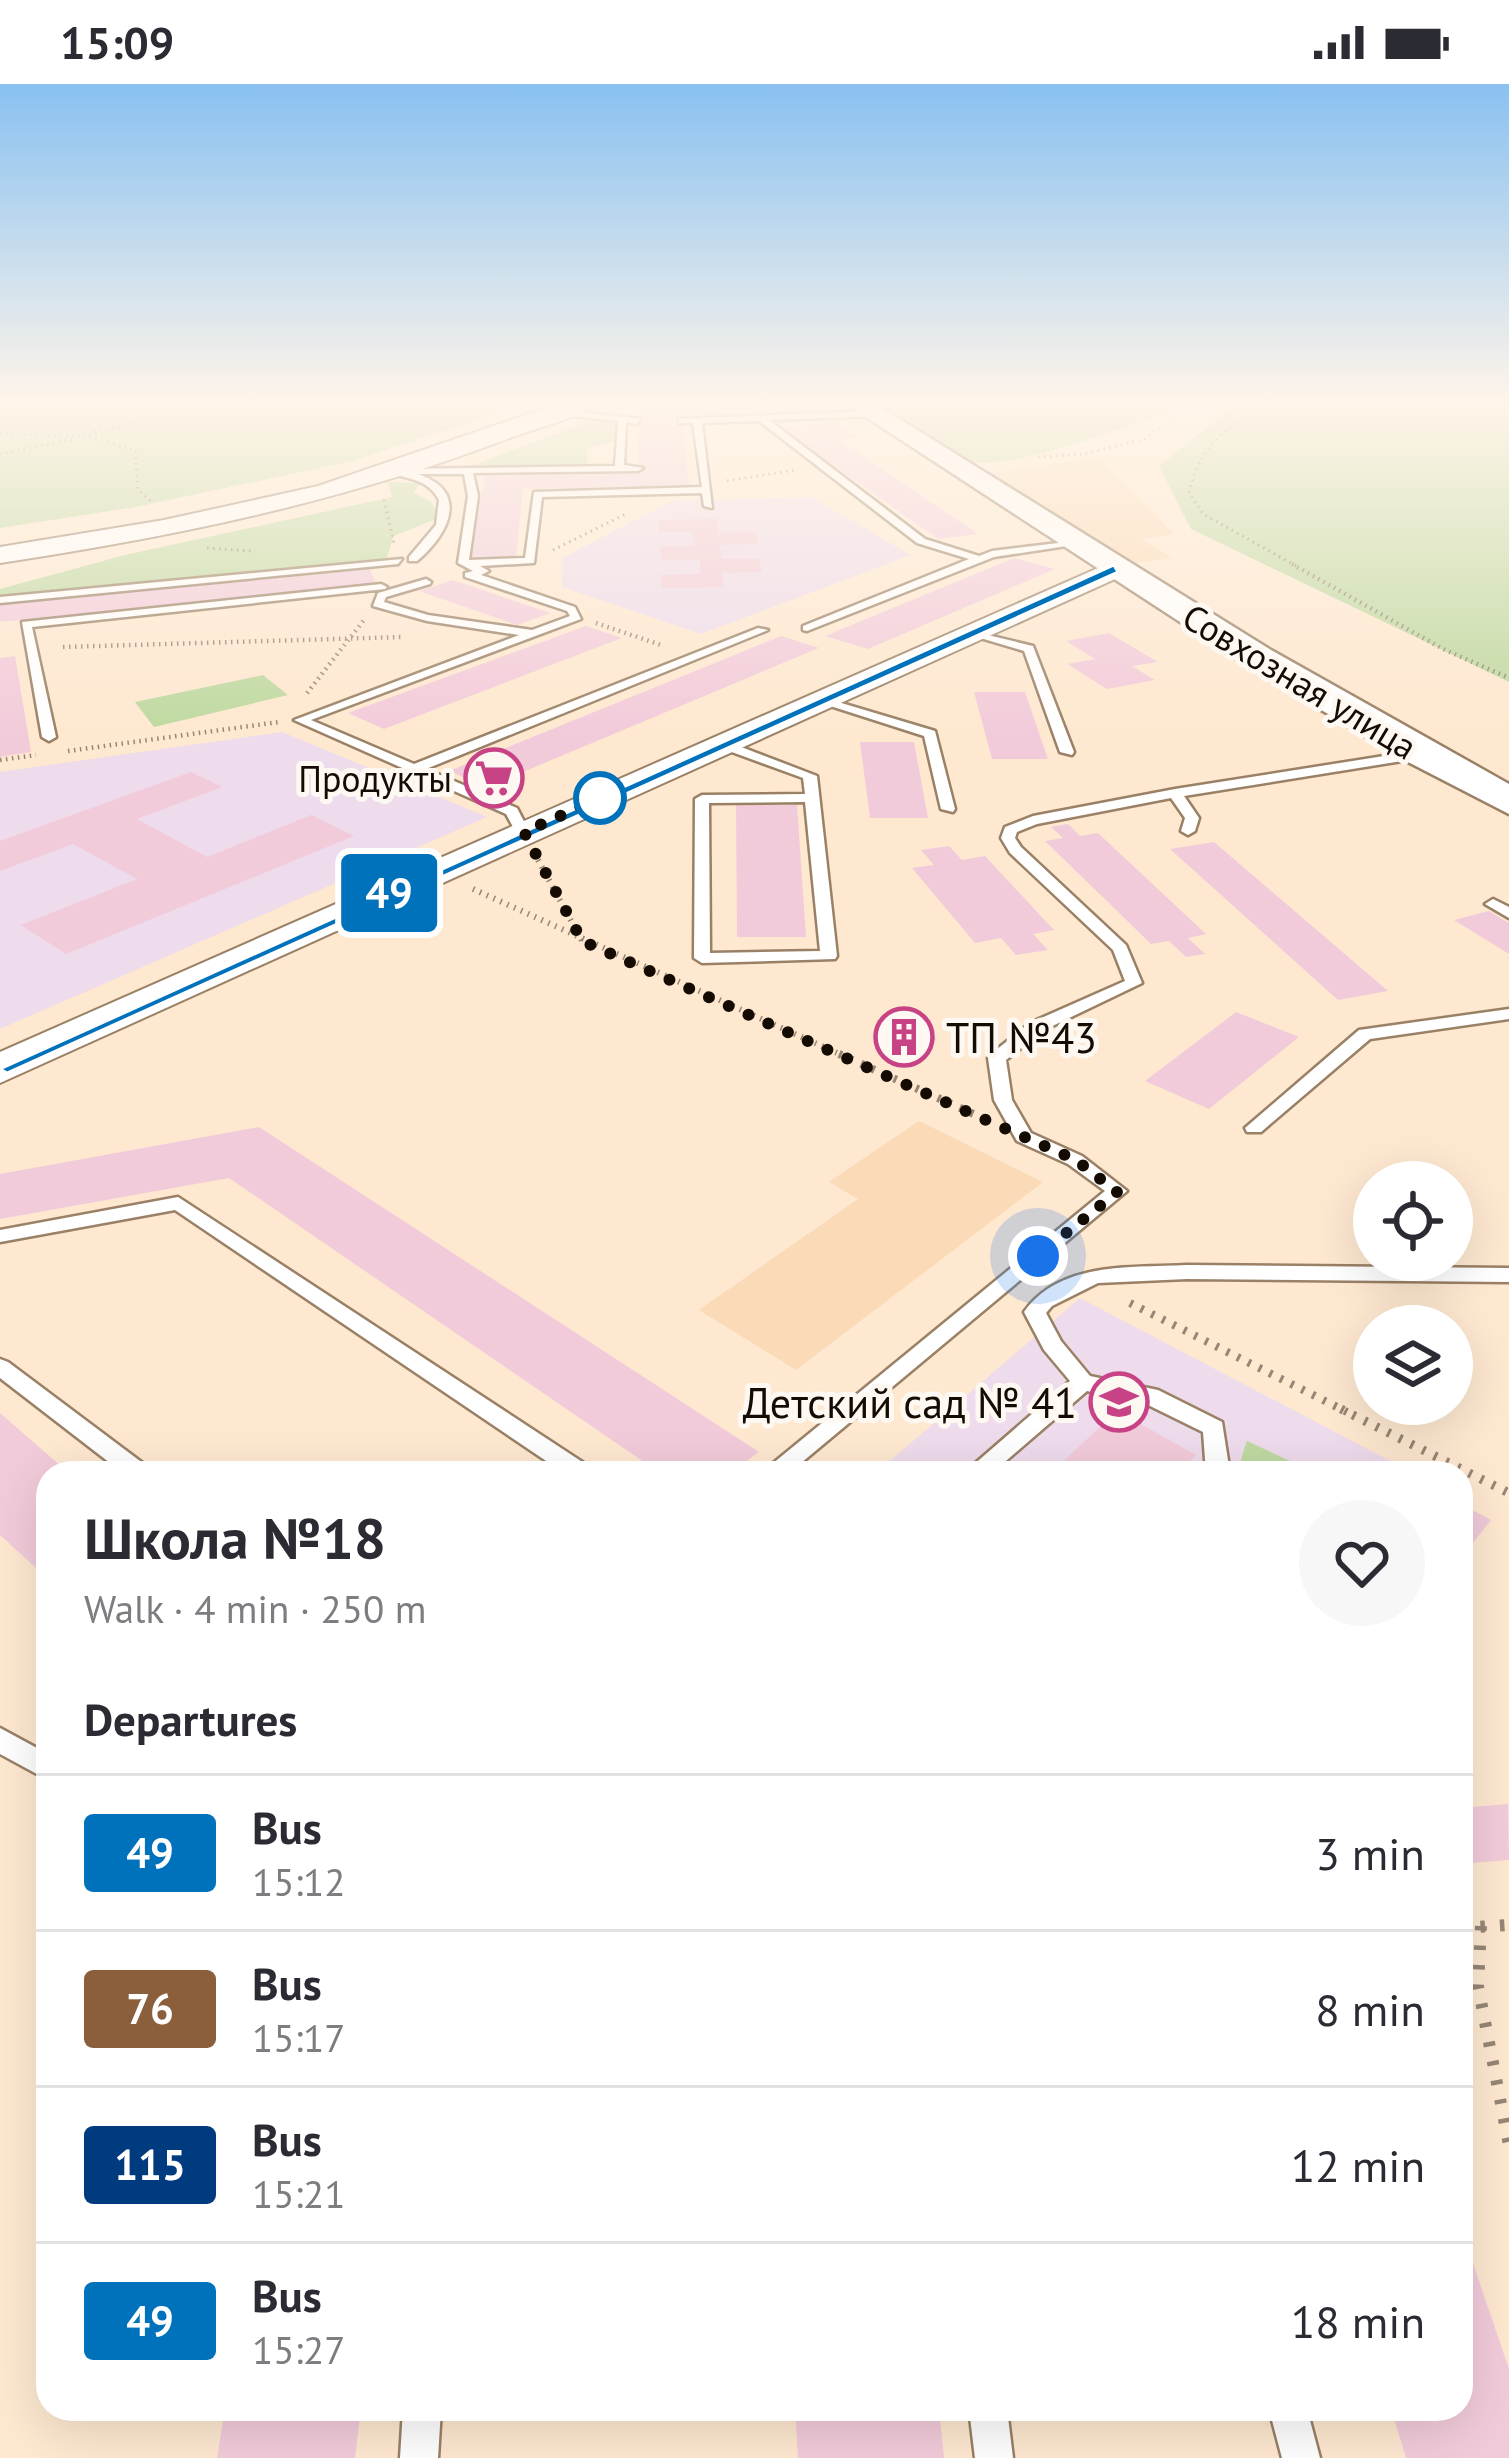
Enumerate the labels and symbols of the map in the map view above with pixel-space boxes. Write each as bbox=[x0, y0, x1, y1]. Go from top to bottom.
street label: Совхозная улица bbox=[1174, 593, 1426, 769]
supermarket icon: Продукты bbox=[463, 747, 525, 809]
place label: Продукты bbox=[298, 755, 452, 802]
unlabelled marker bbox=[575, 773, 625, 823]
line badge: 49 bbox=[335, 854, 443, 932]
building icon: ТП №43 bbox=[873, 1006, 935, 1068]
place label: ТП №43 bbox=[946, 1010, 1097, 1065]
your location bbox=[1008, 1226, 1068, 1286]
school or university icon: Детский сад № 41 bbox=[1088, 1371, 1150, 1433]
place label: Детский сад № 41 bbox=[743, 1375, 1077, 1430]

